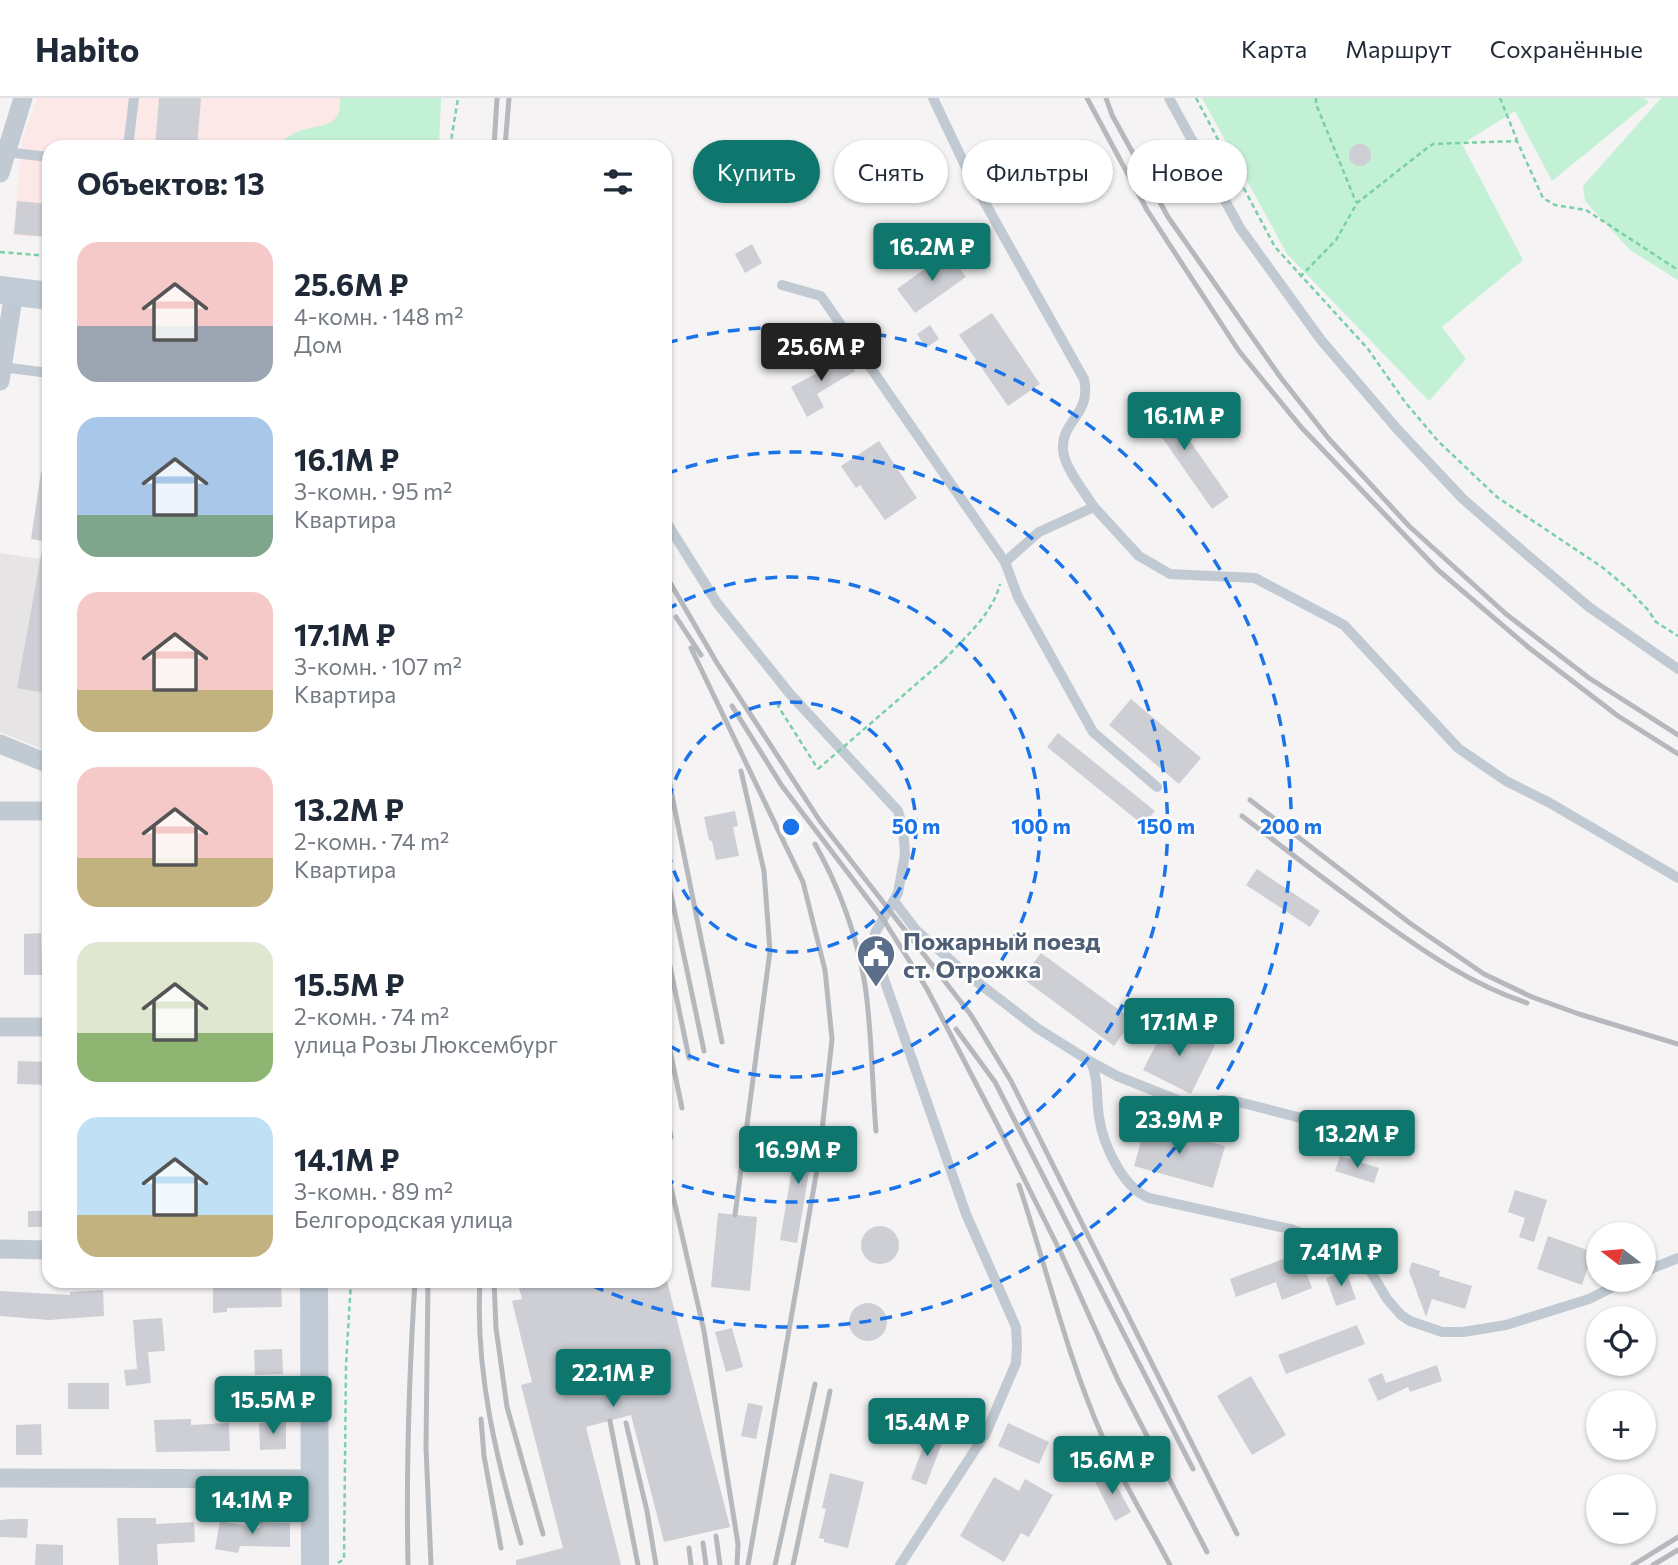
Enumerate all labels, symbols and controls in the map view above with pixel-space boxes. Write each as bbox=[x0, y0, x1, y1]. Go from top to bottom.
text: Habito bbox=[35, 28, 139, 69]
text: Карта bbox=[1241, 34, 1307, 63]
text: Маршрут bbox=[1345, 34, 1452, 63]
text: Сохранённые bbox=[1490, 34, 1643, 63]
chip: Купить bbox=[693, 140, 820, 203]
chip: Снять bbox=[834, 140, 948, 203]
chip: Фильтры bbox=[962, 140, 1113, 203]
chip: Новое bbox=[1127, 140, 1247, 203]
icon: filters bbox=[599, 163, 637, 201]
text: Объектов: 13 bbox=[77, 164, 265, 201]
pin: 16.2M ₽ bbox=[867, 223, 997, 283]
text: 16.2M ₽ bbox=[889, 232, 975, 260]
text: 25.6M ₽ bbox=[294, 265, 409, 302]
icon: home bbox=[133, 270, 217, 354]
text: 4-комн. · 148 m² bbox=[294, 302, 463, 330]
pin: 25.6M ₽ bbox=[756, 324, 886, 383]
text: Дом bbox=[294, 330, 342, 358]
text: 25.6M ₽ bbox=[777, 332, 865, 360]
pin: 16.1M ₽ bbox=[1119, 392, 1249, 452]
text: 16.1M ₽ bbox=[1144, 401, 1224, 429]
text: 16.1M ₽ bbox=[294, 440, 399, 477]
icon: home bbox=[133, 445, 217, 529]
text: 3-комн. · 95 m² bbox=[294, 477, 452, 505]
text: Квартира bbox=[294, 505, 396, 533]
text: 17.1M ₽ bbox=[294, 615, 395, 652]
icon: home bbox=[133, 620, 217, 704]
text: 3-комн. · 107 m² bbox=[294, 652, 462, 680]
text: Квартира bbox=[294, 680, 396, 708]
text: 13.2M ₽ bbox=[294, 790, 404, 827]
icon: home bbox=[133, 795, 217, 879]
text: 50 m bbox=[892, 813, 940, 838]
text: 100 m bbox=[1011, 813, 1071, 838]
text: 150 m bbox=[1137, 813, 1195, 838]
text: 200 m bbox=[1260, 813, 1322, 838]
centre of rings bbox=[779, 815, 803, 839]
text: 2-комн. · 74 m² bbox=[294, 827, 449, 855]
text: Квартира bbox=[294, 855, 396, 883]
place label: Пожарный поезд ст. Отрожка bbox=[903, 926, 1100, 983]
public building icon: Пожарный поезд ст. Отрожка bbox=[855, 933, 897, 988]
text: 15.5M ₽ bbox=[294, 965, 405, 1002]
icon: home bbox=[133, 970, 217, 1054]
pin: 17.1M ₽ bbox=[1114, 998, 1244, 1058]
text: 2-комн. · 74 m² bbox=[294, 1002, 449, 1030]
text: 17.1M ₽ bbox=[1140, 1007, 1218, 1035]
text: улица Розы Люксембург bbox=[294, 1030, 558, 1058]
pin: 23.9M ₽ bbox=[1114, 1096, 1244, 1156]
text: 23.9M ₽ bbox=[1135, 1105, 1223, 1133]
pin: 13.2M ₽ bbox=[1292, 1110, 1422, 1170]
text: 13.2M ₽ bbox=[1315, 1119, 1399, 1147]
pin: 16.9M ₽ bbox=[733, 1126, 863, 1186]
text: 16.9M ₽ bbox=[755, 1135, 841, 1163]
text: 14.1M ₽ bbox=[294, 1140, 400, 1177]
icon: home bbox=[133, 1145, 217, 1229]
text: 3-комн. · 89 m² bbox=[294, 1177, 453, 1205]
text: Белгородская улица bbox=[294, 1205, 513, 1233]
north arrow bbox=[1586, 1222, 1656, 1292]
map controls bbox=[1586, 1222, 1656, 1544]
pin: 7.41M ₽ bbox=[1276, 1228, 1406, 1288]
text: 7.41M ₽ bbox=[1300, 1237, 1382, 1265]
button: locate bbox=[1586, 1306, 1656, 1376]
pin: 22.1M ₽ bbox=[548, 1350, 678, 1409]
text: 22.1M ₽ bbox=[572, 1358, 654, 1386]
pin: 15.5M ₽ bbox=[208, 1376, 338, 1436]
text: 15.5M ₽ bbox=[231, 1385, 315, 1413]
button: + bbox=[1586, 1390, 1656, 1460]
pin: 15.4M ₽ bbox=[862, 1398, 992, 1458]
text: 15.4M ₽ bbox=[884, 1407, 970, 1435]
pin: 15.6M ₽ bbox=[1047, 1436, 1177, 1496]
text: 15.6M ₽ bbox=[1069, 1445, 1155, 1473]
button: − bbox=[1586, 1474, 1656, 1544]
pin: 14.1M ₽ bbox=[187, 1476, 317, 1536]
text: 14.1M ₽ bbox=[212, 1485, 292, 1513]

